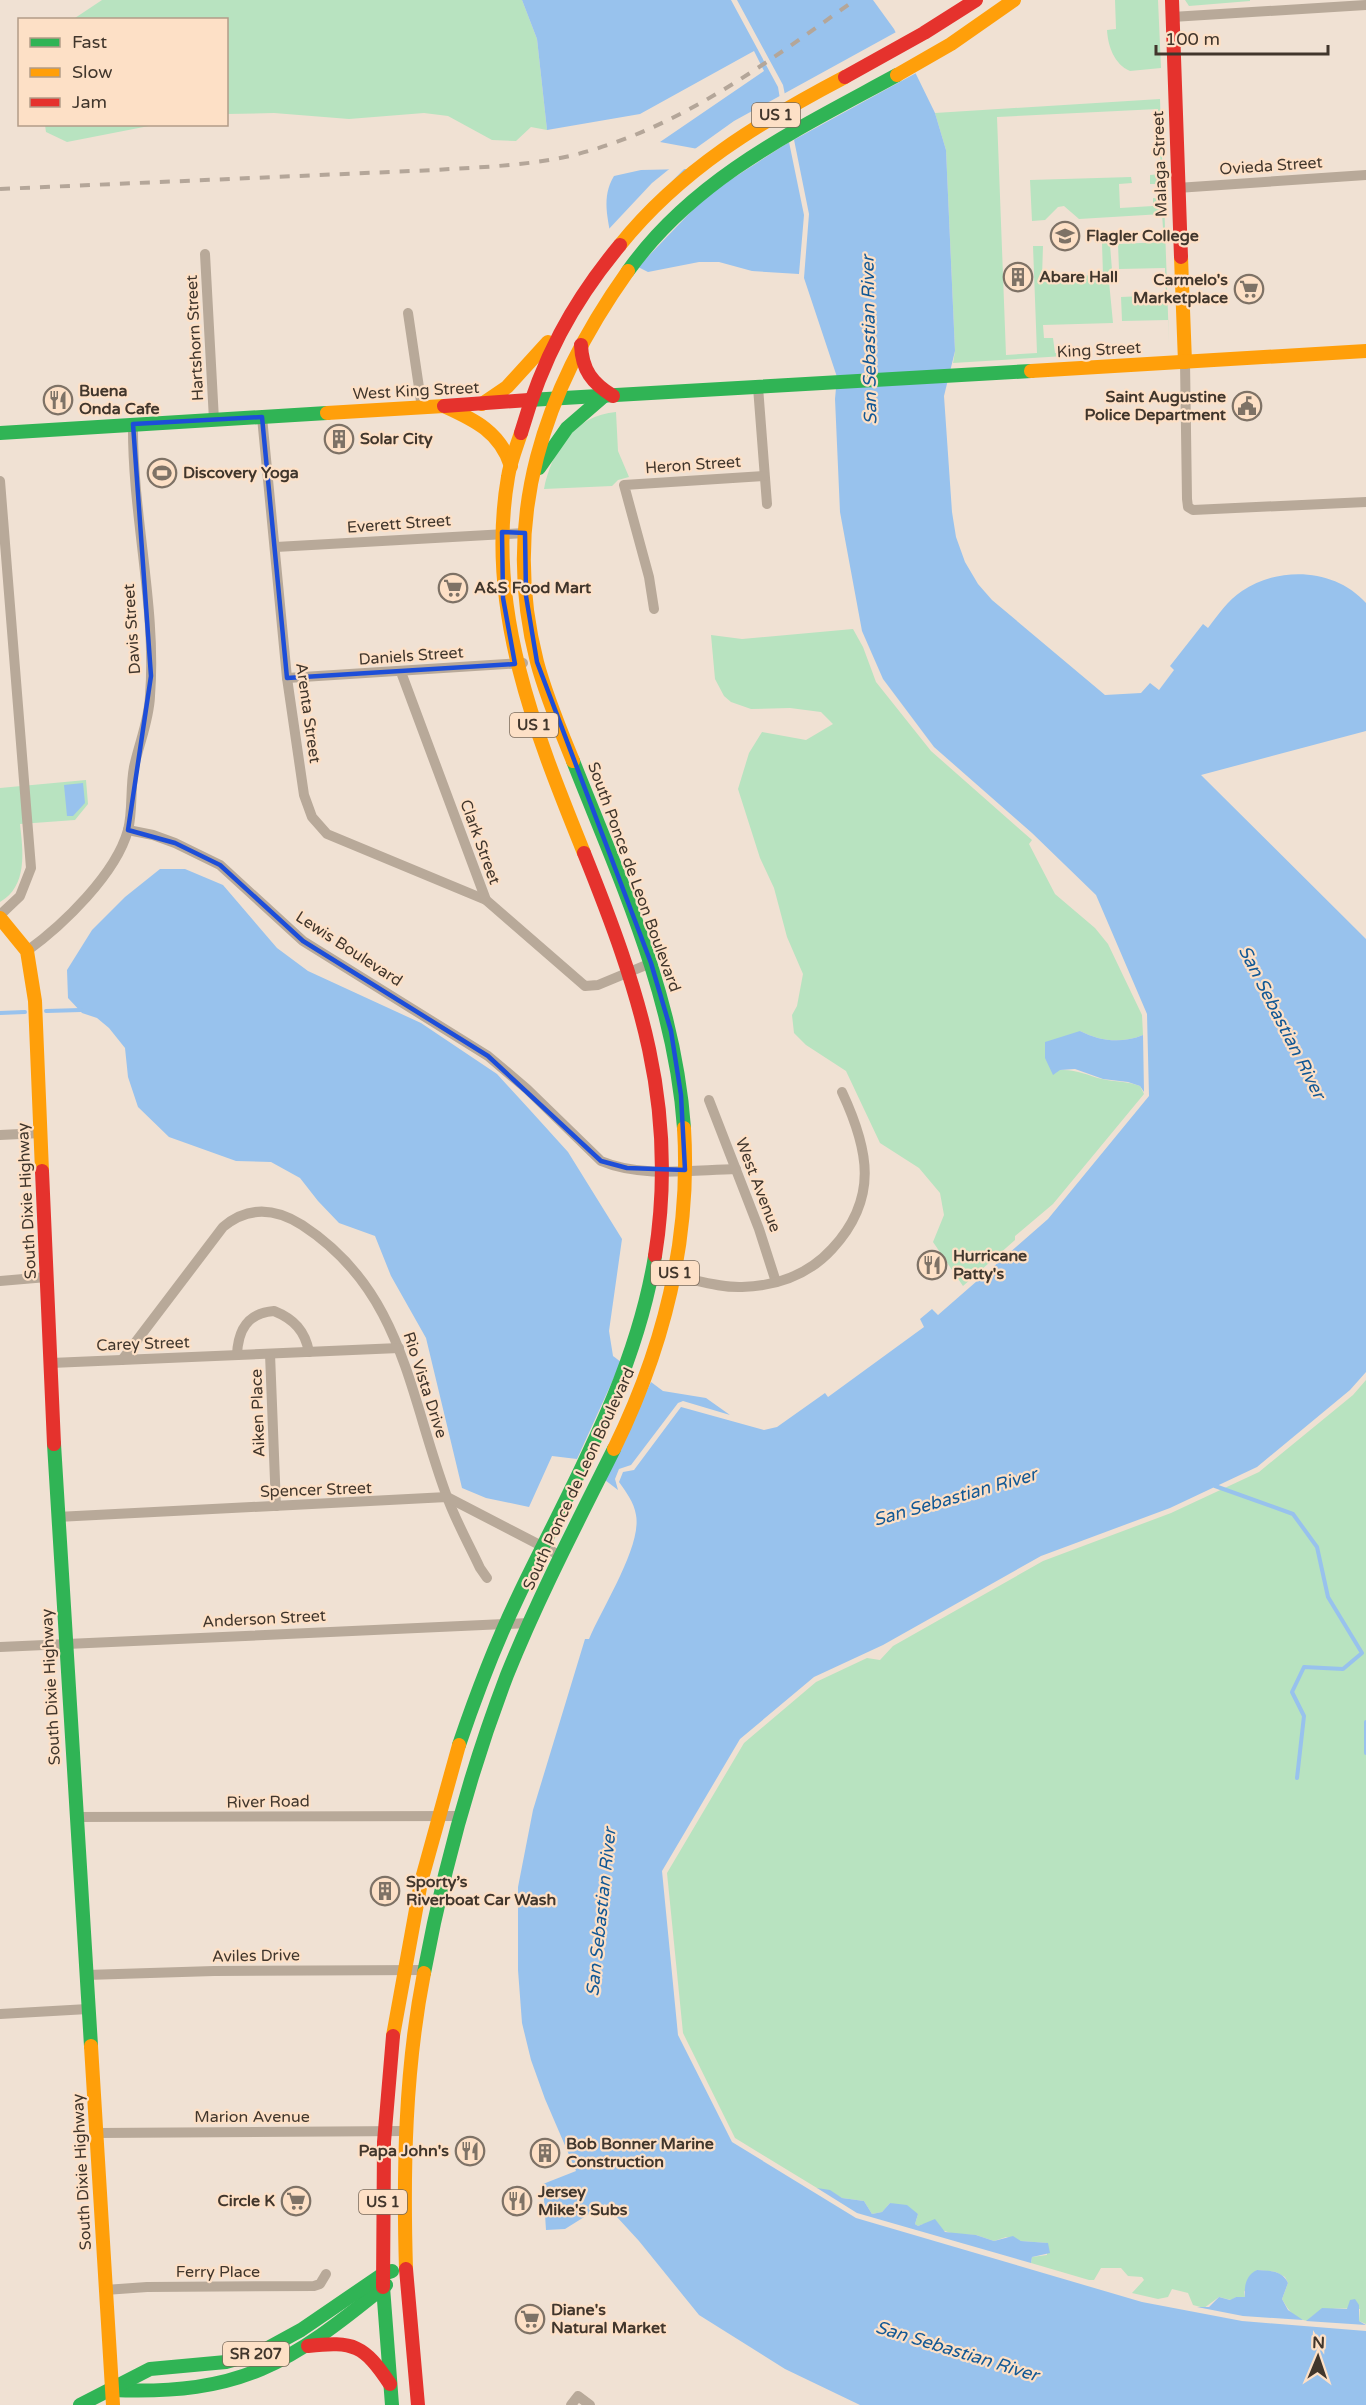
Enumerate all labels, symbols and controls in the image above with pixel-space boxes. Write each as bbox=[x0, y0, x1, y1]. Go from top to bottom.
legend bbox=[18, 18, 228, 126]
scale bar bbox=[1156, 18, 1328, 56]
text: 100 m bbox=[1165, 28, 1220, 50]
text: Fast bbox=[72, 31, 107, 53]
text: Slow bbox=[72, 61, 113, 83]
text: Jam bbox=[72, 91, 107, 113]
road number: US 1 bbox=[752, 103, 800, 127]
street label: Malaga Street bbox=[1148, 110, 1172, 218]
street label: Ovieda Street bbox=[1219, 152, 1323, 180]
school or university icon: Flagler College bbox=[1049, 220, 1081, 252]
place label: Flagler College bbox=[1086, 226, 1199, 246]
water label: San Sebastian River bbox=[856, 253, 881, 425]
building icon: Abare Hall bbox=[1002, 261, 1034, 293]
place label: Abare Hall bbox=[1039, 267, 1118, 287]
place label: Carmelo's Marketplace bbox=[1133, 270, 1228, 308]
supermarket icon: Carmelo's Marketplace bbox=[1233, 273, 1265, 305]
street label: Hartshorn Street bbox=[182, 274, 208, 402]
street label: King Street bbox=[1056, 338, 1142, 362]
street label: West King Street bbox=[352, 378, 480, 404]
place label: Buena Onda Cafe bbox=[79, 381, 159, 419]
restaurant icon: Buena Onda Cafe bbox=[42, 384, 74, 416]
place label: Saint Augustine Police Department bbox=[1085, 387, 1227, 425]
public building icon: Saint Augustine Police Department bbox=[1231, 390, 1263, 422]
building icon: Solar City bbox=[323, 423, 355, 455]
place label: Solar City bbox=[360, 429, 433, 449]
street label: Heron Street bbox=[644, 452, 742, 478]
sports icon: Discovery Yoga bbox=[146, 457, 178, 489]
place label: Discovery Yoga bbox=[183, 463, 299, 483]
street label: Everett Street bbox=[346, 510, 452, 538]
supermarket icon: A&S Food Mart bbox=[437, 572, 469, 604]
place label: A&S Food Mart bbox=[474, 578, 592, 598]
street label: Davis Street bbox=[119, 583, 145, 675]
street label: Daniels Street bbox=[358, 642, 464, 670]
street label: Arenta Street bbox=[291, 661, 325, 765]
road number: US 1 bbox=[510, 713, 558, 737]
street label: South Ponce de Leon Boulevard bbox=[583, 759, 685, 995]
street label: Clark Street bbox=[455, 797, 505, 887]
street label: Lewis Boulevard bbox=[292, 907, 406, 991]
water label: San Sebastian River bbox=[1234, 942, 1331, 1104]
street label: South Dixie Highway bbox=[13, 1122, 41, 1280]
street label: West Avenue bbox=[731, 1135, 785, 1235]
place label: Hurricane Patty's bbox=[953, 1246, 1027, 1284]
restaurant icon: Hurricane Patty's bbox=[916, 1249, 948, 1281]
road number: US 1 bbox=[651, 1261, 699, 1285]
street label: Rio Vista Drive bbox=[398, 1329, 452, 1441]
street label: Carey Street bbox=[96, 1332, 190, 1356]
street label: South Ponce de Leon Boulevard bbox=[519, 1365, 639, 1593]
street label: Aiken Place bbox=[246, 1368, 270, 1458]
water label: San Sebastian River bbox=[871, 1463, 1041, 1531]
street label: Spencer Street bbox=[260, 1478, 372, 1502]
street label: Anderson Street bbox=[202, 1606, 326, 1632]
street label: South Dixie Highway bbox=[37, 1608, 65, 1766]
street label: River Road bbox=[226, 1791, 310, 1813]
water label: San Sebastian River bbox=[581, 1825, 621, 1997]
place label: Sporty’s Riverboat Car Wash bbox=[406, 1872, 556, 1910]
building icon: Sporty’s Riverboat Car Wash bbox=[369, 1875, 401, 1907]
street label: Aviles Drive bbox=[212, 1945, 300, 1967]
street label: South Dixie Highway bbox=[68, 2093, 96, 2251]
street label: Marion Avenue bbox=[194, 2107, 310, 2127]
place label: Bob Bonner Marine Construction bbox=[566, 2134, 714, 2172]
restaurant icon: Papa John's bbox=[454, 2135, 486, 2167]
building icon: Bob Bonner Marine Construction bbox=[529, 2137, 561, 2169]
place label: Papa John's bbox=[359, 2141, 449, 2161]
place label: Jersey Mike's Subs bbox=[537, 2182, 628, 2220]
supermarket icon: Circle K bbox=[280, 2185, 312, 2217]
restaurant icon: Jersey Mike's Subs bbox=[501, 2185, 533, 2217]
road number: US 1 bbox=[359, 2190, 407, 2214]
place label: Circle K bbox=[218, 2191, 275, 2211]
street label: Ferry Place bbox=[176, 2262, 260, 2282]
place label: Diane's Natural Market bbox=[551, 2300, 667, 2338]
supermarket icon: Diane's Natural Market bbox=[514, 2303, 546, 2335]
water label: San Sebastian River bbox=[873, 2316, 1043, 2387]
north arrow bbox=[1288, 2327, 1348, 2387]
text: N bbox=[1312, 2333, 1325, 2353]
road number: SR 207 bbox=[223, 2342, 289, 2366]

